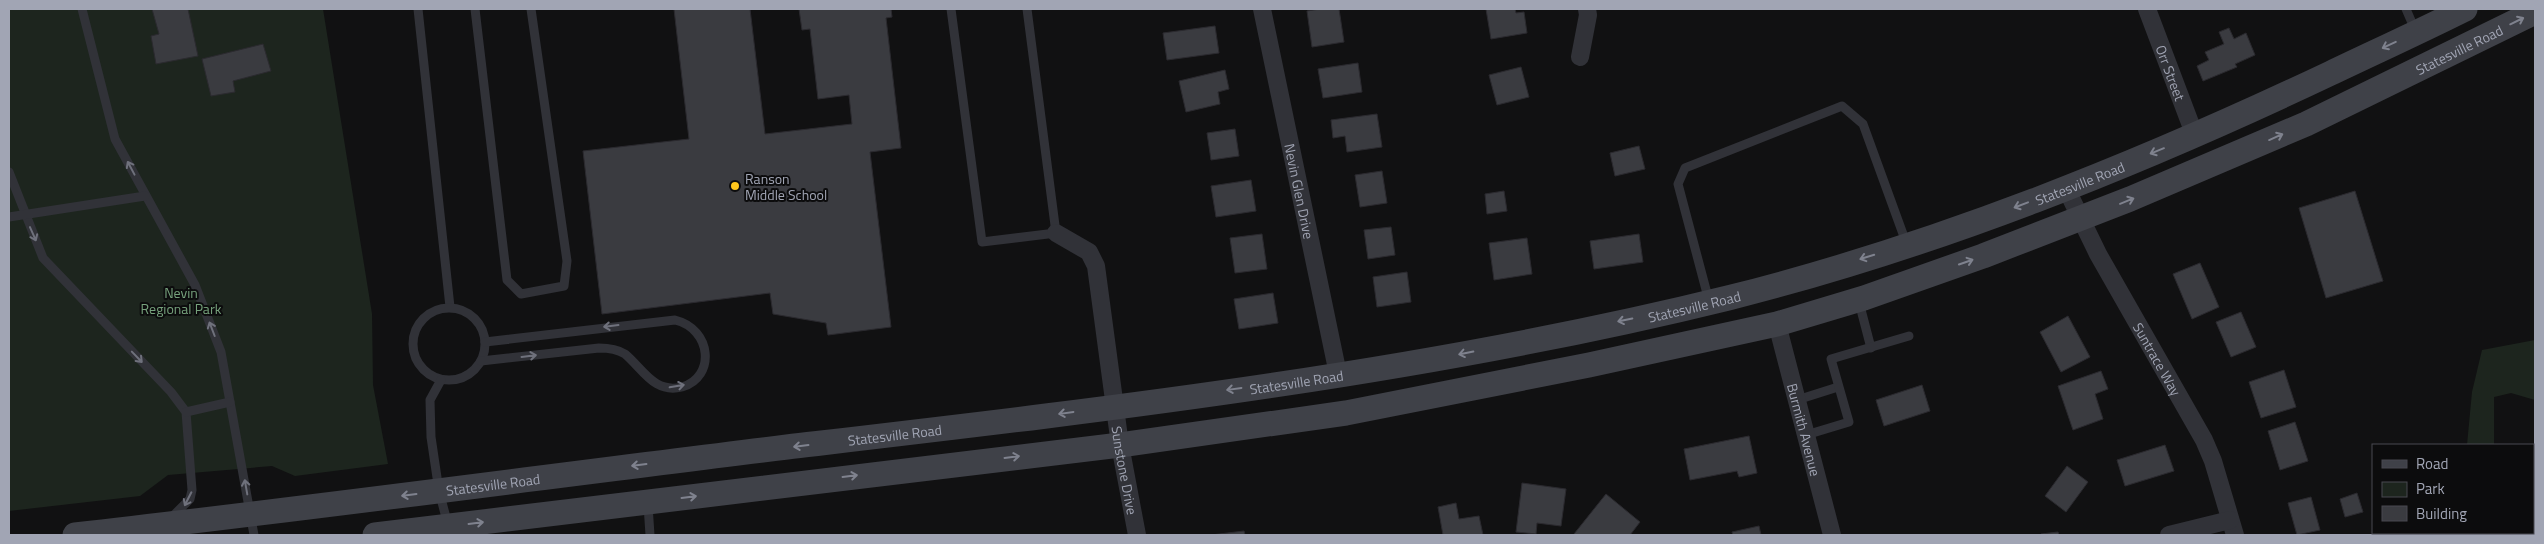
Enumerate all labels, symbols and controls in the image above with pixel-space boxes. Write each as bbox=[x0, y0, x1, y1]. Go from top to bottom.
one-way arrow bbox=[2509, 16, 2524, 25]
street label: Statesville Road bbox=[2412, 19, 2506, 79]
one-way arrow bbox=[2382, 41, 2397, 50]
street label: Orr Street bbox=[2151, 42, 2191, 104]
one-way arrow bbox=[2268, 132, 2283, 142]
street label: Nevin Glen Drive bbox=[1280, 141, 1320, 241]
one-way arrow bbox=[2150, 147, 2165, 157]
street label: Statesville Road bbox=[2032, 156, 2127, 210]
one-way arrow bbox=[126, 161, 136, 176]
place label: Ranson Middle School bbox=[745, 168, 827, 205]
marker: Ranson Middle School bbox=[729, 180, 741, 192]
one-way arrow bbox=[2119, 195, 2134, 205]
one-way arrow bbox=[2014, 201, 2029, 210]
one-way arrow bbox=[29, 226, 39, 241]
one-way arrow bbox=[1859, 253, 1875, 263]
one-way arrow bbox=[1957, 257, 1973, 266]
park label: Nevin Regional Park bbox=[141, 282, 222, 319]
street label: Statesville Road bbox=[1646, 285, 1743, 327]
one-way arrow bbox=[1618, 316, 1634, 325]
street label: Suntrace Way bbox=[2128, 318, 2187, 400]
one-way arrow bbox=[207, 321, 216, 337]
one-way arrow bbox=[603, 321, 619, 331]
one-way arrow bbox=[1458, 348, 1474, 358]
one-way arrow bbox=[131, 350, 143, 363]
one-way arrow bbox=[521, 351, 537, 361]
street label: Statesville Road bbox=[1248, 364, 1345, 399]
one-way arrow bbox=[668, 381, 684, 391]
street label: Burmith Avenue bbox=[1782, 381, 1827, 478]
one-way arrow bbox=[1226, 384, 1242, 394]
one-way arrow bbox=[1058, 408, 1074, 418]
street label: Statesville Road bbox=[847, 418, 943, 450]
street label: Sunstone Drive bbox=[1107, 425, 1143, 516]
one-way arrow bbox=[793, 441, 809, 451]
legend bbox=[2372, 444, 2534, 534]
one-way arrow bbox=[1003, 452, 1019, 462]
text: Road bbox=[2416, 452, 2448, 475]
one-way arrow bbox=[632, 460, 648, 470]
street label: Statesville Road bbox=[445, 468, 541, 500]
one-way arrow bbox=[842, 471, 858, 481]
text: Park bbox=[2416, 477, 2445, 500]
one-way arrow bbox=[240, 480, 250, 496]
one-way arrow bbox=[401, 490, 417, 500]
one-way arrow bbox=[183, 491, 192, 506]
one-way arrow bbox=[681, 492, 697, 502]
text: Building bbox=[2416, 502, 2467, 525]
one-way arrow bbox=[467, 518, 483, 528]

